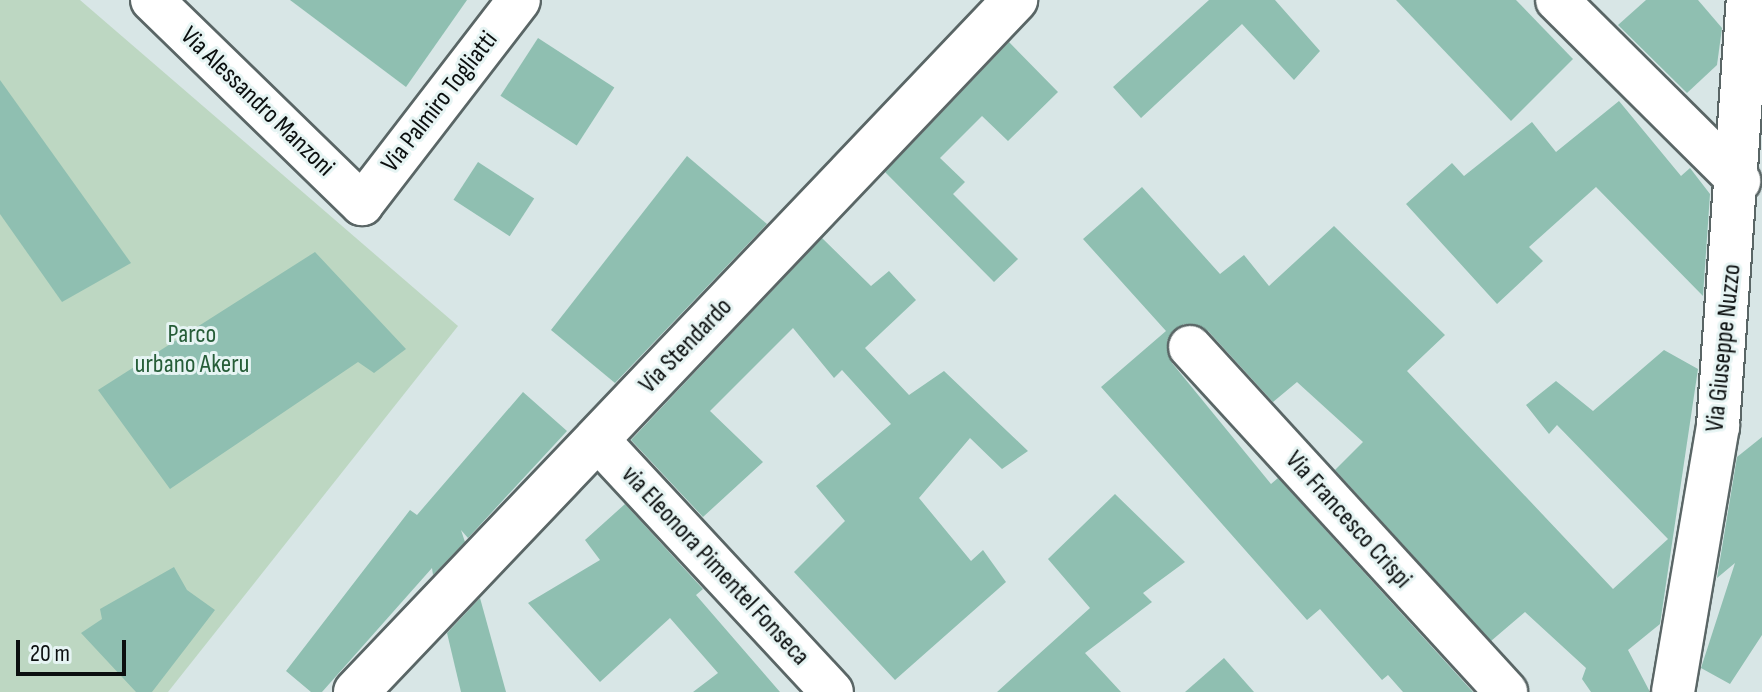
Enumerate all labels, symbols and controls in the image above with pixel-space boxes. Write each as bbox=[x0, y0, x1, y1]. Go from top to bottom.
street label: Via Alessandro Manzoni bbox=[174, 21, 340, 183]
street label: Via Palmiro Togliatti bbox=[375, 25, 505, 179]
street label: Via Giuseppe Nuzzo bbox=[1700, 263, 1748, 433]
street label: Via Stendardo bbox=[633, 292, 739, 400]
park label: Parco urbano Akeru bbox=[135, 319, 249, 380]
street label: Via Francesco Crispi bbox=[1278, 445, 1418, 595]
street label: via Eleonora Pimentel Fonseca bbox=[614, 460, 816, 672]
scale bar bbox=[20, 624, 130, 674]
text: 20 m bbox=[30, 639, 70, 668]

